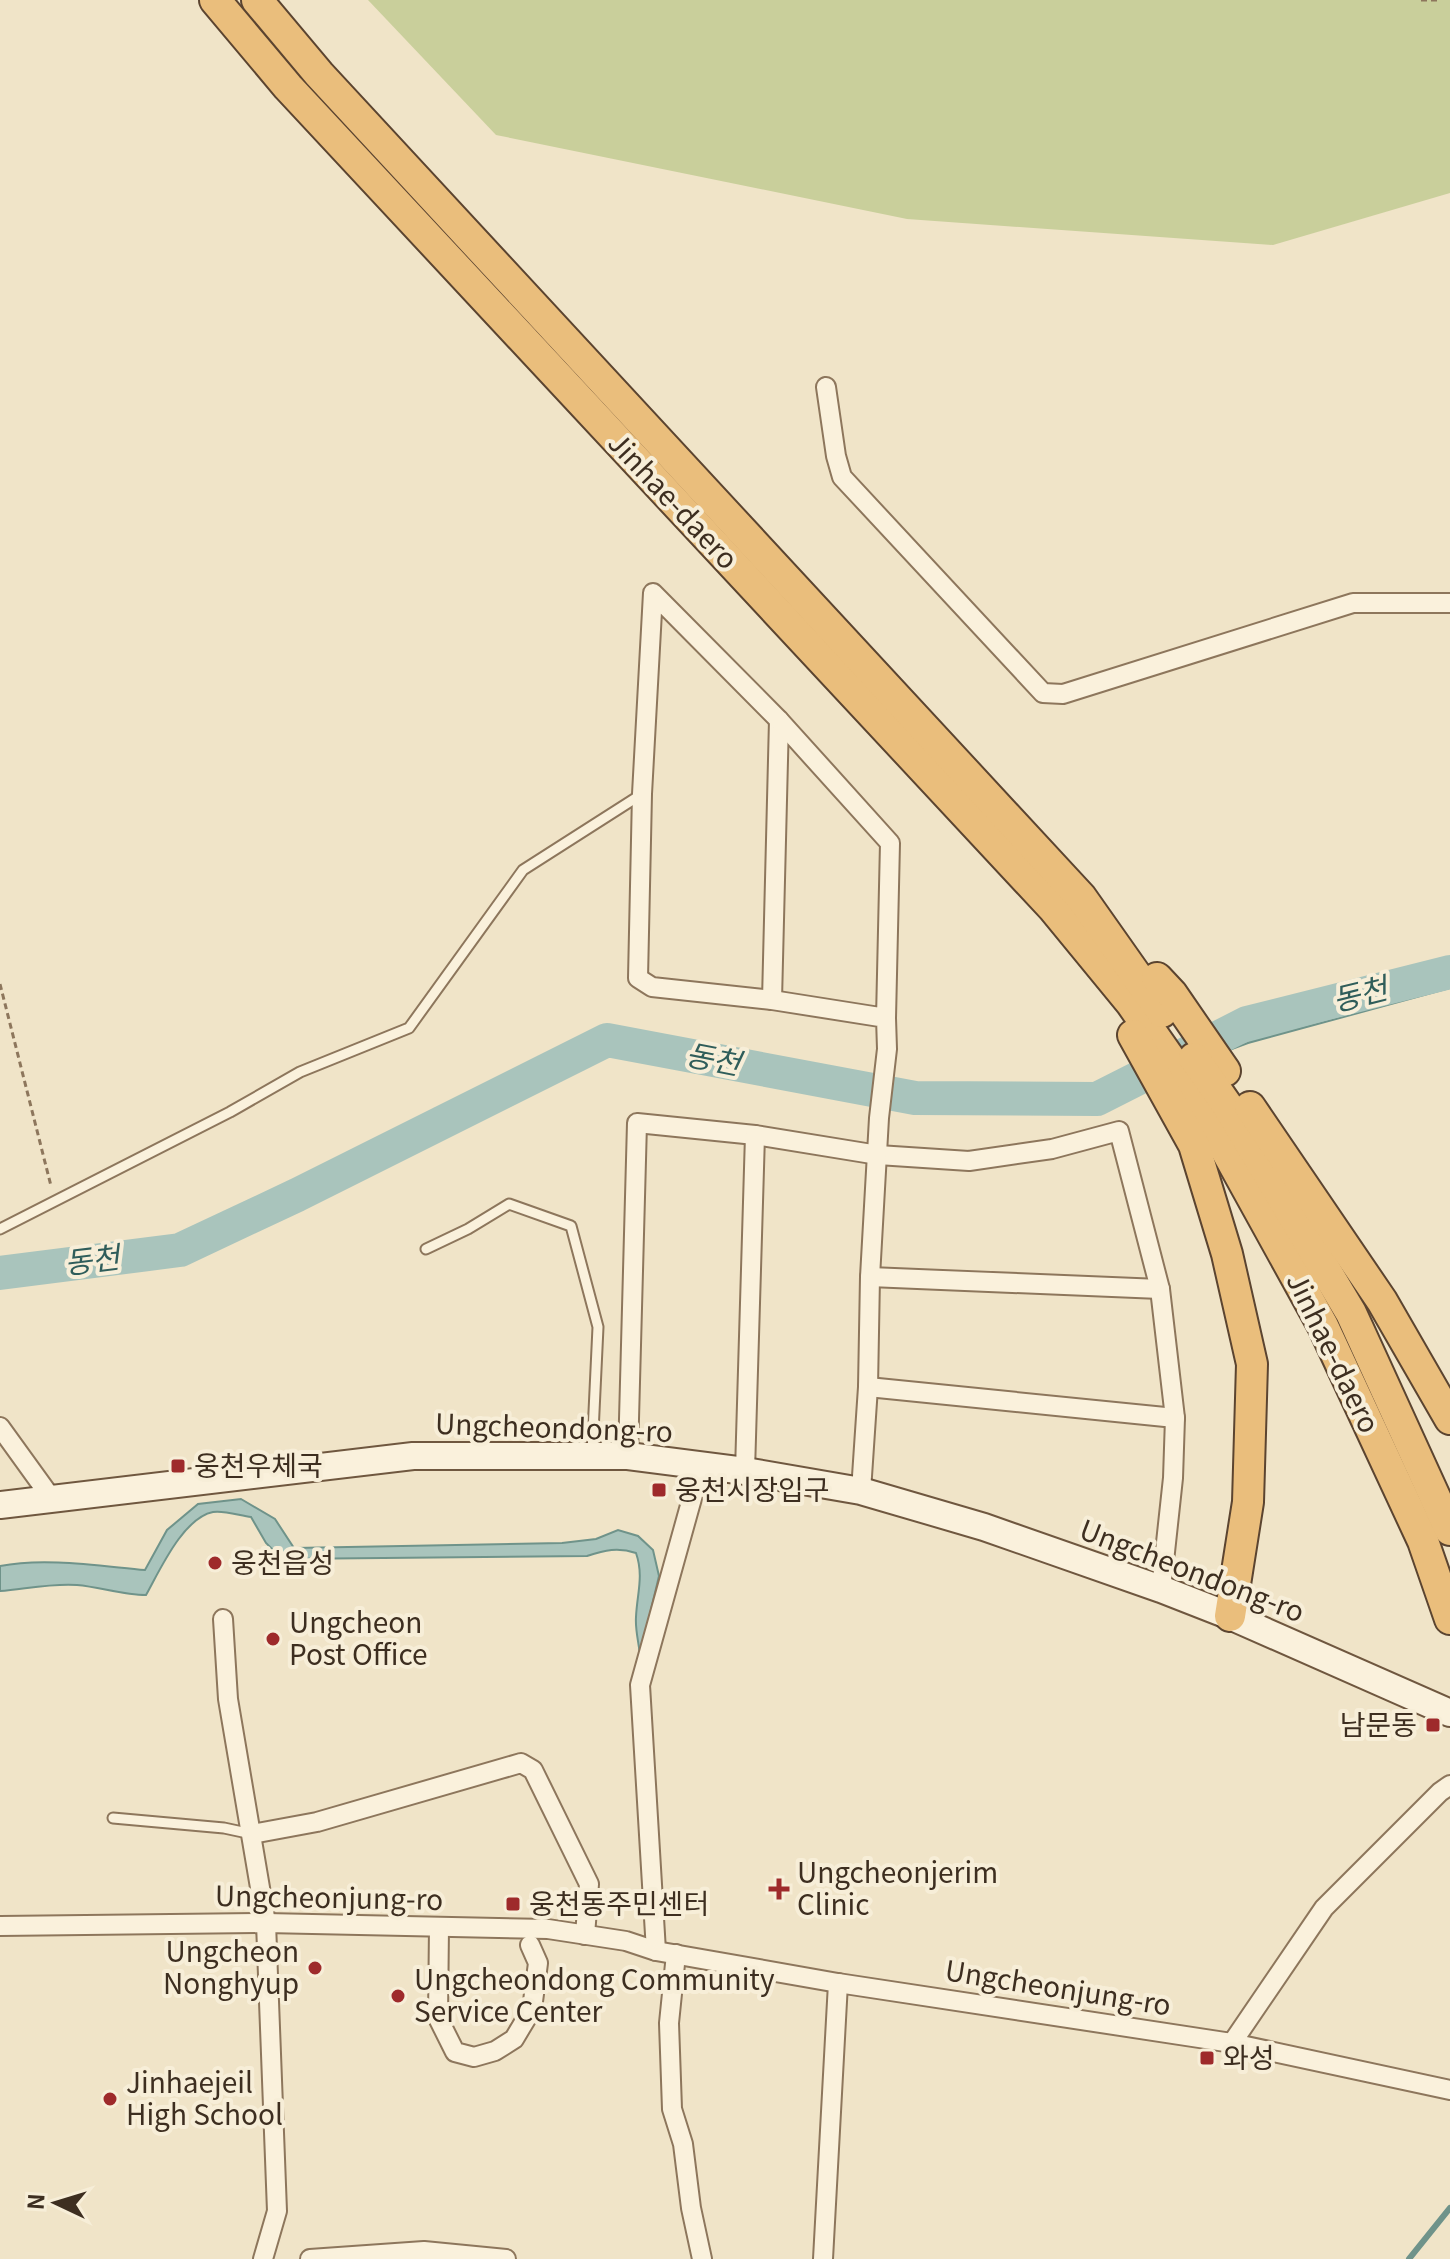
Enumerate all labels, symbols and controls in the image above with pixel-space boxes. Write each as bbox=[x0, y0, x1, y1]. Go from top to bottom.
street label: Jinhae-daero bbox=[600, 422, 748, 577]
water label: 동천 bbox=[1327, 963, 1395, 1020]
water label: 동천 bbox=[682, 1030, 748, 1085]
water label: 동천 bbox=[62, 1232, 125, 1283]
street label: Jinhae-daero bbox=[1279, 1265, 1391, 1439]
street label: Ungcheondong-ro bbox=[435, 1402, 674, 1450]
place label: 웅천우체국 bbox=[194, 1444, 323, 1484]
marker: 웅천우체국 bbox=[169, 1457, 187, 1475]
place label: 웅천시장입구 bbox=[675, 1468, 830, 1508]
marker: 웅천시장입구 bbox=[650, 1481, 668, 1499]
street label: Ungcheondong-ro bbox=[1075, 1508, 1311, 1630]
place label: 웅천읍성 bbox=[231, 1541, 334, 1581]
marker: 웅천읍성 bbox=[206, 1554, 224, 1572]
place label: Ungcheon Post Office bbox=[289, 1601, 427, 1673]
marker: Ungcheon Post Office bbox=[264, 1630, 282, 1648]
place label: 남문동 bbox=[1340, 1703, 1417, 1743]
marker: 남문동 bbox=[1424, 1716, 1442, 1734]
place label: Ungcheonjerim Clinic bbox=[797, 1851, 998, 1923]
street label: Ungcheonjung-ro bbox=[215, 1874, 443, 1918]
marker: Ungcheonjerim Clinic bbox=[768, 1878, 790, 1900]
place label: 웅천동주민센터 bbox=[529, 1882, 709, 1922]
marker: 웅천동주민센터 bbox=[504, 1895, 522, 1913]
place label: Ungcheon Nonghyup bbox=[163, 1930, 299, 2002]
street label: Ungcheonjung-ro bbox=[943, 1948, 1174, 2024]
place label: Ungcheondong Community Service Center bbox=[414, 1958, 775, 2030]
marker: Ungcheon Nonghyup bbox=[306, 1959, 324, 1977]
marker: Ungcheondong Community Service Center bbox=[389, 1987, 407, 2005]
place label: 와성 bbox=[1223, 2036, 1275, 2076]
marker: 와성 bbox=[1198, 2049, 1216, 2067]
place label: Jinhaejeil High School bbox=[126, 2061, 283, 2133]
marker: Jinhaejeil High School bbox=[101, 2090, 119, 2108]
north arrow bbox=[16, 2163, 96, 2243]
text: N bbox=[18, 2192, 51, 2211]

